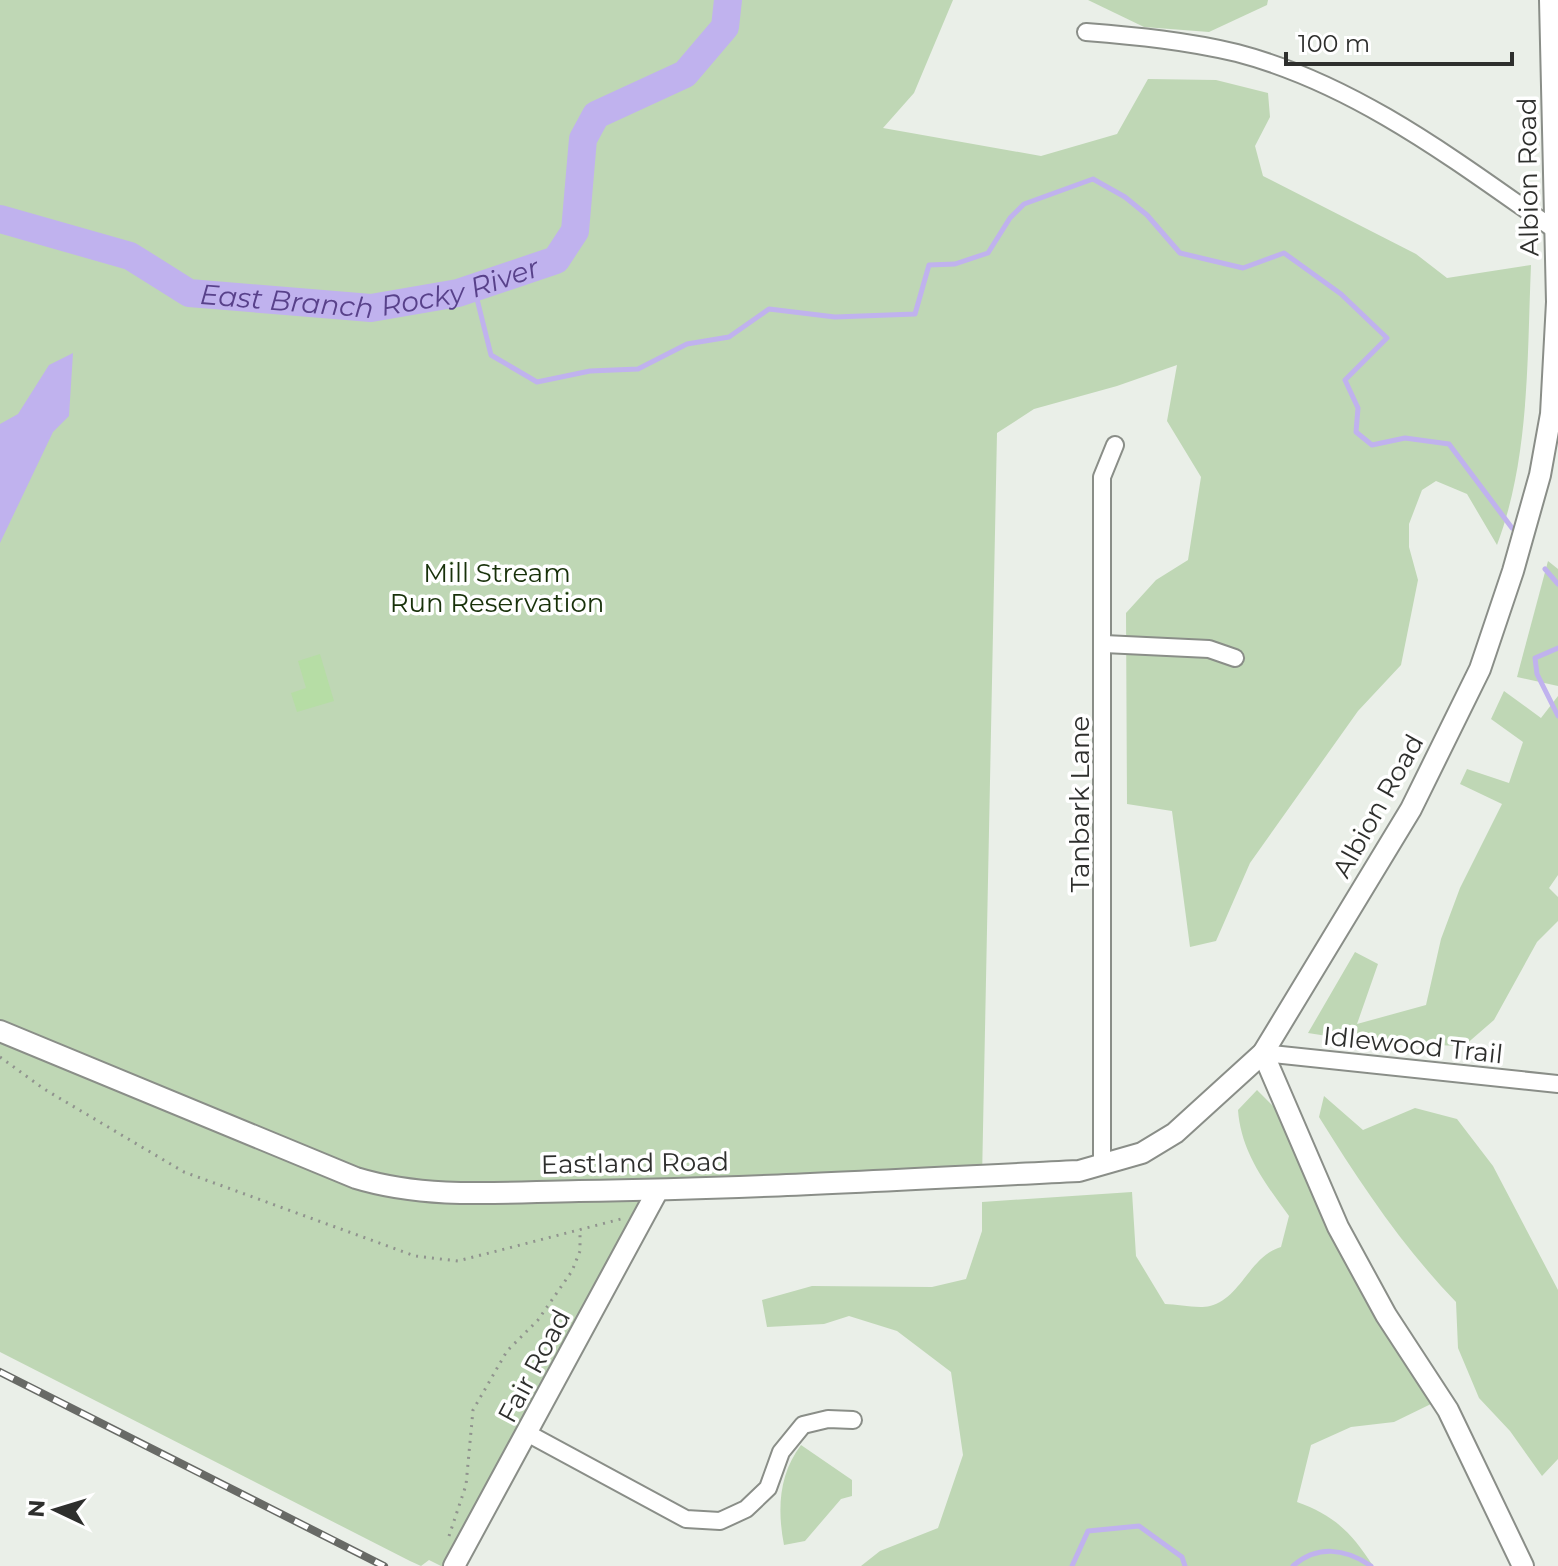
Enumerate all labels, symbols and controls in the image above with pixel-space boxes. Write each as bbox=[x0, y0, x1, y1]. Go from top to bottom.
scale bar bbox=[1286, 16, 1512, 66]
text: 100 m bbox=[1298, 29, 1370, 58]
street label: Albion Road bbox=[1511, 97, 1545, 257]
water label: East Branch Rocky River bbox=[199, 250, 544, 325]
park label: Mill Stream Run Reservation bbox=[390, 557, 604, 619]
street label: Tanbark Lane bbox=[1064, 716, 1096, 892]
street label: Albion Road bbox=[1325, 729, 1431, 883]
street label: Idlewood Trail bbox=[1321, 1020, 1505, 1070]
street label: Eastland Road bbox=[541, 1145, 729, 1181]
street label: Fair Road bbox=[491, 1304, 577, 1428]
north arrow bbox=[16, 1470, 96, 1550]
text: N bbox=[22, 1499, 51, 1518]

